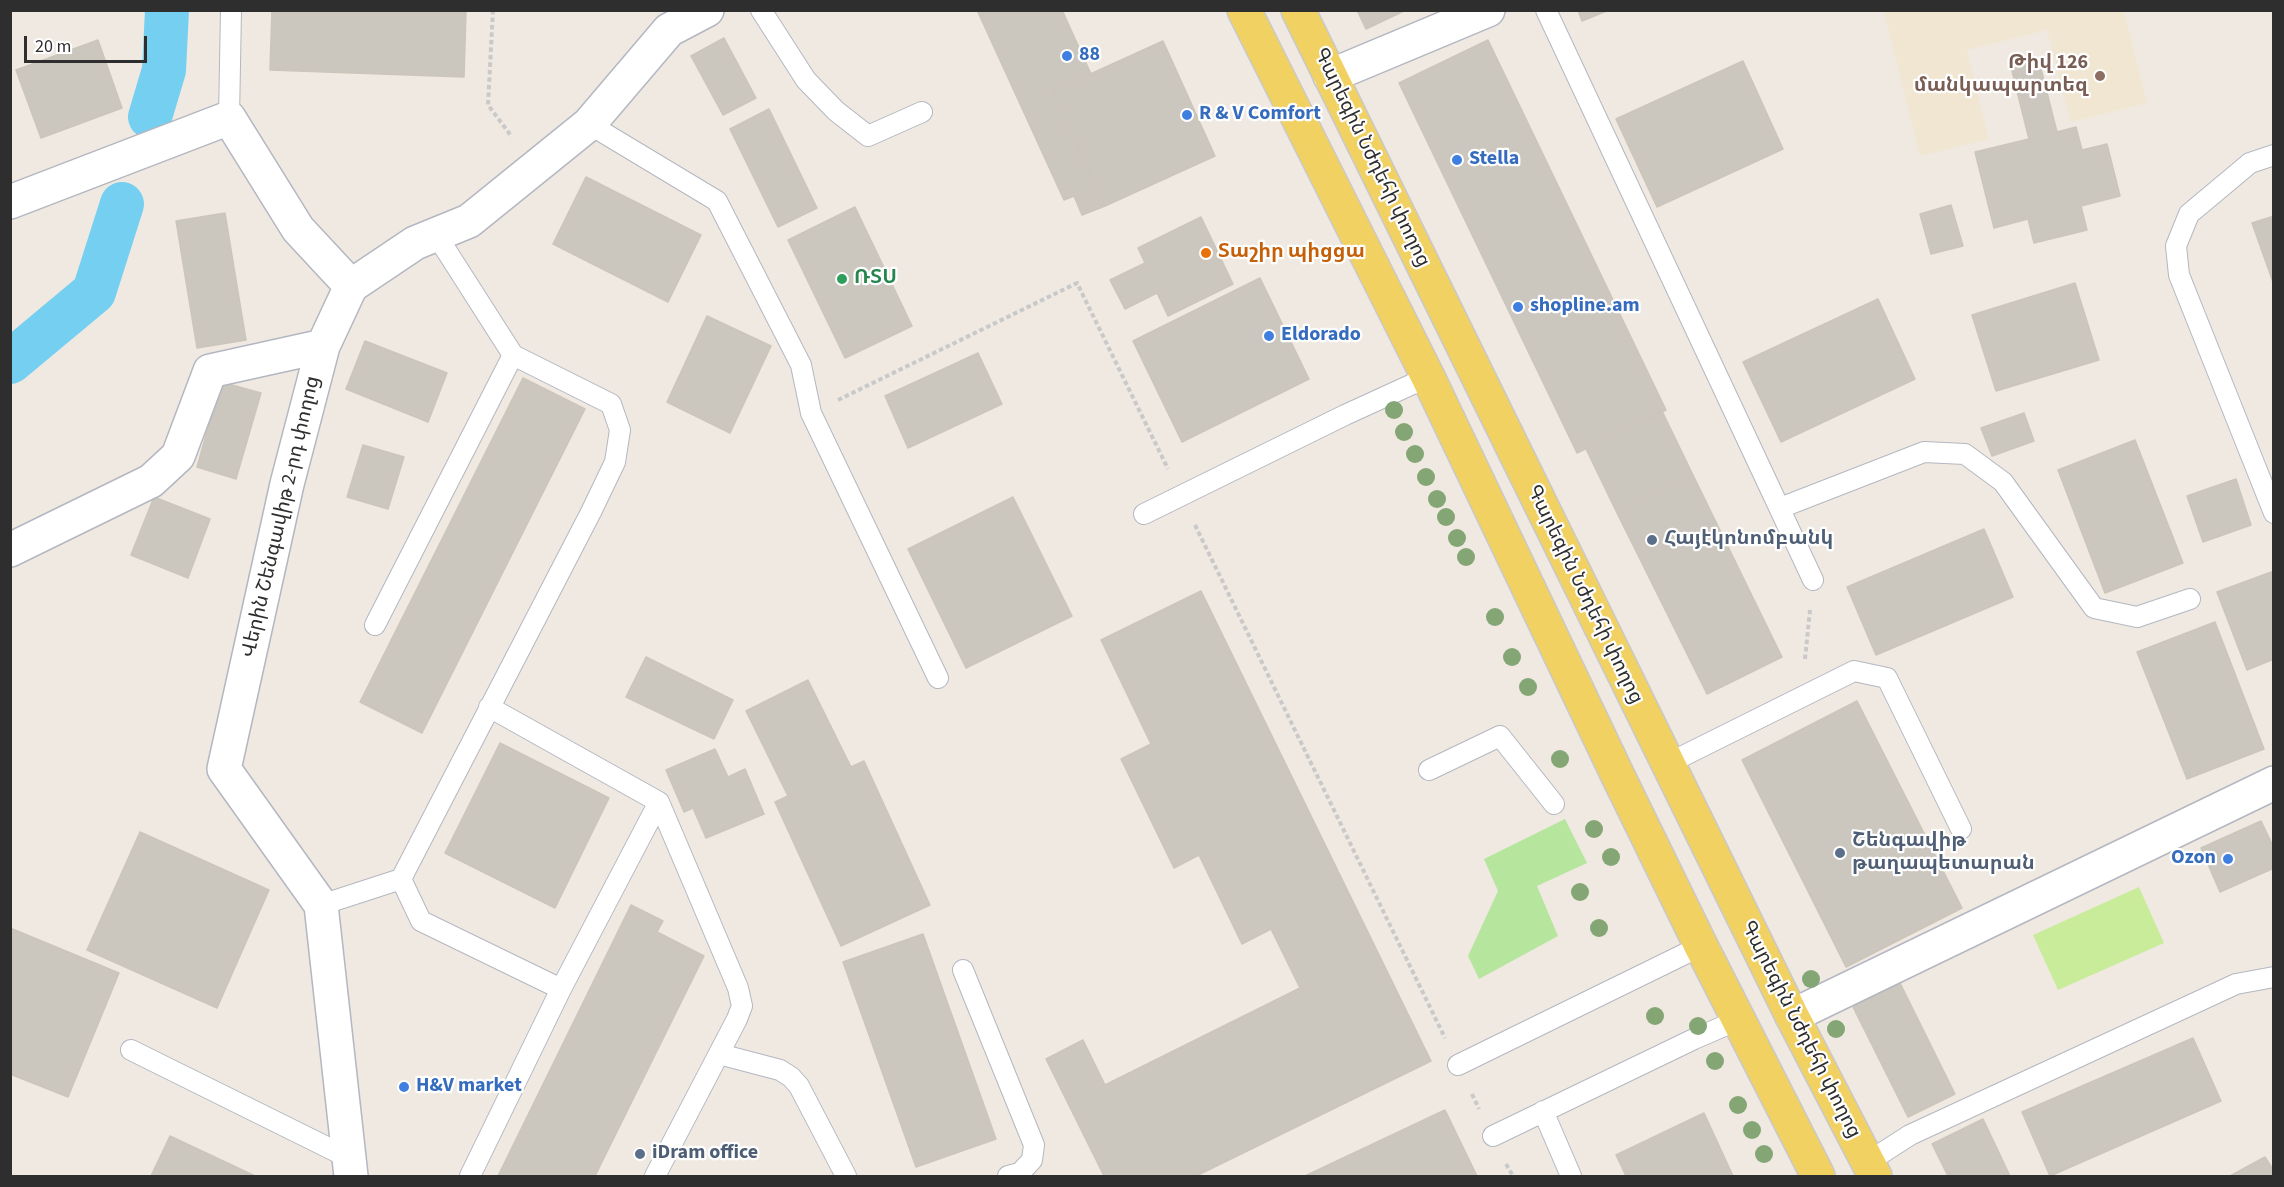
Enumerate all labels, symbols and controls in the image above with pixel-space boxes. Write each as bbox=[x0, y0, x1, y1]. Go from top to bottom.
scale bar bbox=[27, 24, 150, 62]
text: 20 m bbox=[35, 34, 71, 59]
place label: 88 bbox=[1079, 44, 1100, 68]
street label: Գարեգին Նժդեհի փողոց bbox=[1307, 45, 1435, 271]
marker: 88 bbox=[1060, 49, 1074, 63]
place label: Թիվ 126 մանկապարտեզ bbox=[1914, 52, 2088, 99]
marker: Թիվ 126 մանկապարտեզ bbox=[2093, 69, 2107, 83]
place label: R & V Comfort bbox=[1199, 103, 1321, 127]
marker: R & V Comfort bbox=[1180, 108, 1194, 122]
place label: Stella bbox=[1469, 148, 1519, 172]
marker: Stella bbox=[1450, 153, 1464, 167]
place label: Տաշիր պիցցա bbox=[1218, 241, 1365, 265]
marker: Տաշիր պիցցա bbox=[1199, 246, 1213, 260]
place label: ՌՏՍ bbox=[854, 267, 897, 291]
marker: ՌՏՍ bbox=[835, 272, 849, 286]
place label: shopline.am bbox=[1530, 295, 1640, 319]
marker: shopline.am bbox=[1511, 300, 1525, 314]
place label: Eldorado bbox=[1281, 324, 1361, 348]
marker: Eldorado bbox=[1262, 329, 1276, 343]
street label: Վերին Շենգավիթ 2-րդ փողոց bbox=[238, 374, 326, 660]
street label: Գարեգին Նժդեհի փողոց bbox=[1520, 482, 1648, 708]
place label: Հայէկոնոմբանկ bbox=[1664, 528, 1833, 552]
marker: Հայէկոնոմբանկ bbox=[1645, 533, 1659, 547]
place label: Շենգավիթ թաղապետարան bbox=[1852, 830, 2035, 877]
marker: Շենգավիթ թաղապետարան bbox=[1833, 846, 1847, 860]
place label: Ozon bbox=[2171, 847, 2216, 871]
marker: Ozon bbox=[2221, 852, 2235, 866]
street label: Գարեգին Նժդեհի փողոց bbox=[1735, 917, 1865, 1143]
place label: H&V market bbox=[416, 1075, 522, 1099]
marker: H&V market bbox=[397, 1080, 411, 1094]
place label: iDram office bbox=[652, 1142, 758, 1166]
marker: iDram office bbox=[633, 1147, 647, 1161]

